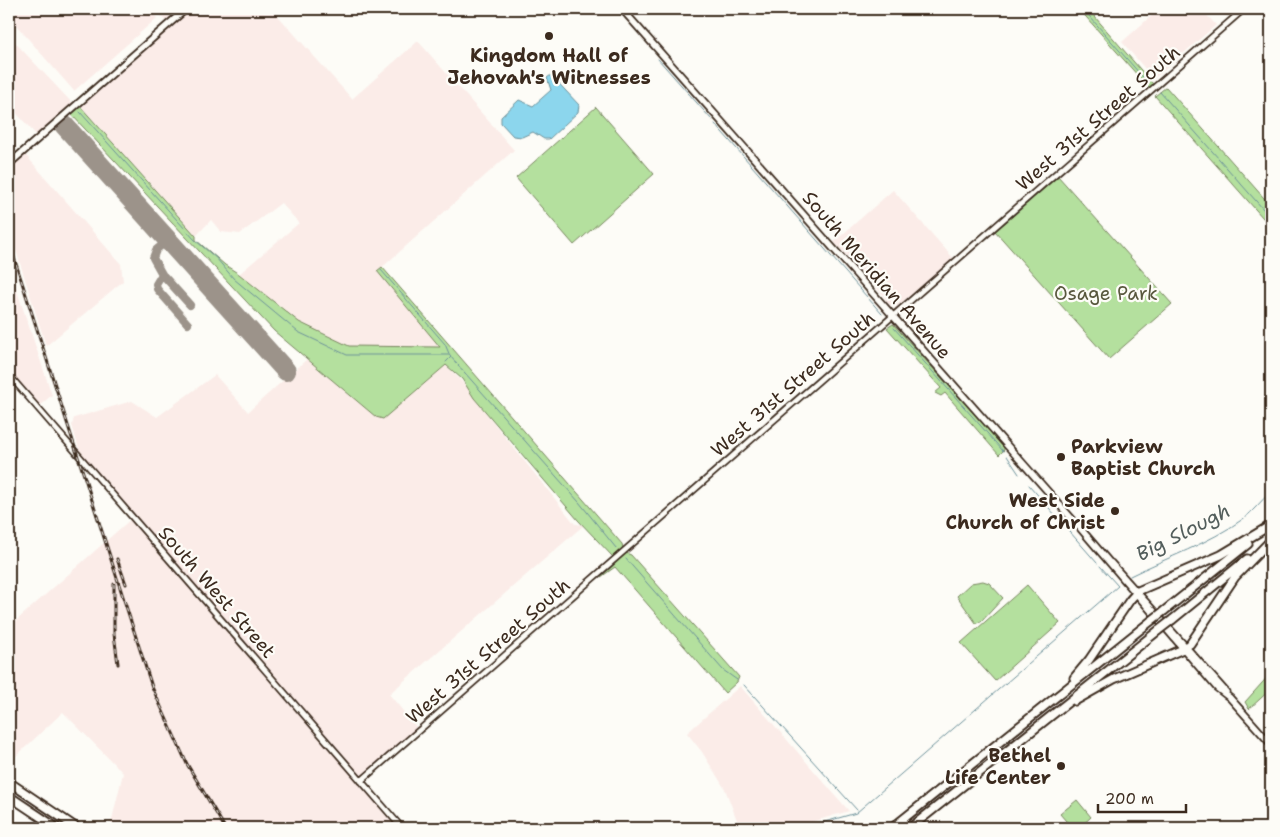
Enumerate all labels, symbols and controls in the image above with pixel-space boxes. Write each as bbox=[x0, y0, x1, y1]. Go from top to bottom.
marker: Kingdom Hall of Jehovah's Witnesses bbox=[543, 30, 555, 42]
street label: West 31st Street South bbox=[1011, 40, 1185, 196]
place label: Kingdom Hall of Jehovah's Witnesses bbox=[447, 43, 651, 90]
street label: South Meridian Avenue bbox=[797, 186, 957, 364]
park label: Osage Park bbox=[1054, 281, 1158, 306]
street label: West 31st Street South bbox=[706, 306, 880, 462]
place label: Parkview Baptist Church bbox=[1071, 434, 1216, 481]
marker: Parkview Baptist Church bbox=[1055, 451, 1067, 463]
place label: West Side Church of Christ bbox=[945, 488, 1105, 535]
water label: Big Slough bbox=[1131, 497, 1235, 567]
marker: West Side Church of Christ bbox=[1109, 505, 1121, 517]
street label: South West Street bbox=[153, 521, 281, 663]
street label: West 31st Street South bbox=[401, 573, 575, 729]
place label: Bethel Life Center bbox=[945, 743, 1051, 790]
marker: Bethel Life Center bbox=[1055, 760, 1067, 772]
scale bar bbox=[1098, 782, 1185, 814]
text: 200 m bbox=[1105, 789, 1154, 809]

